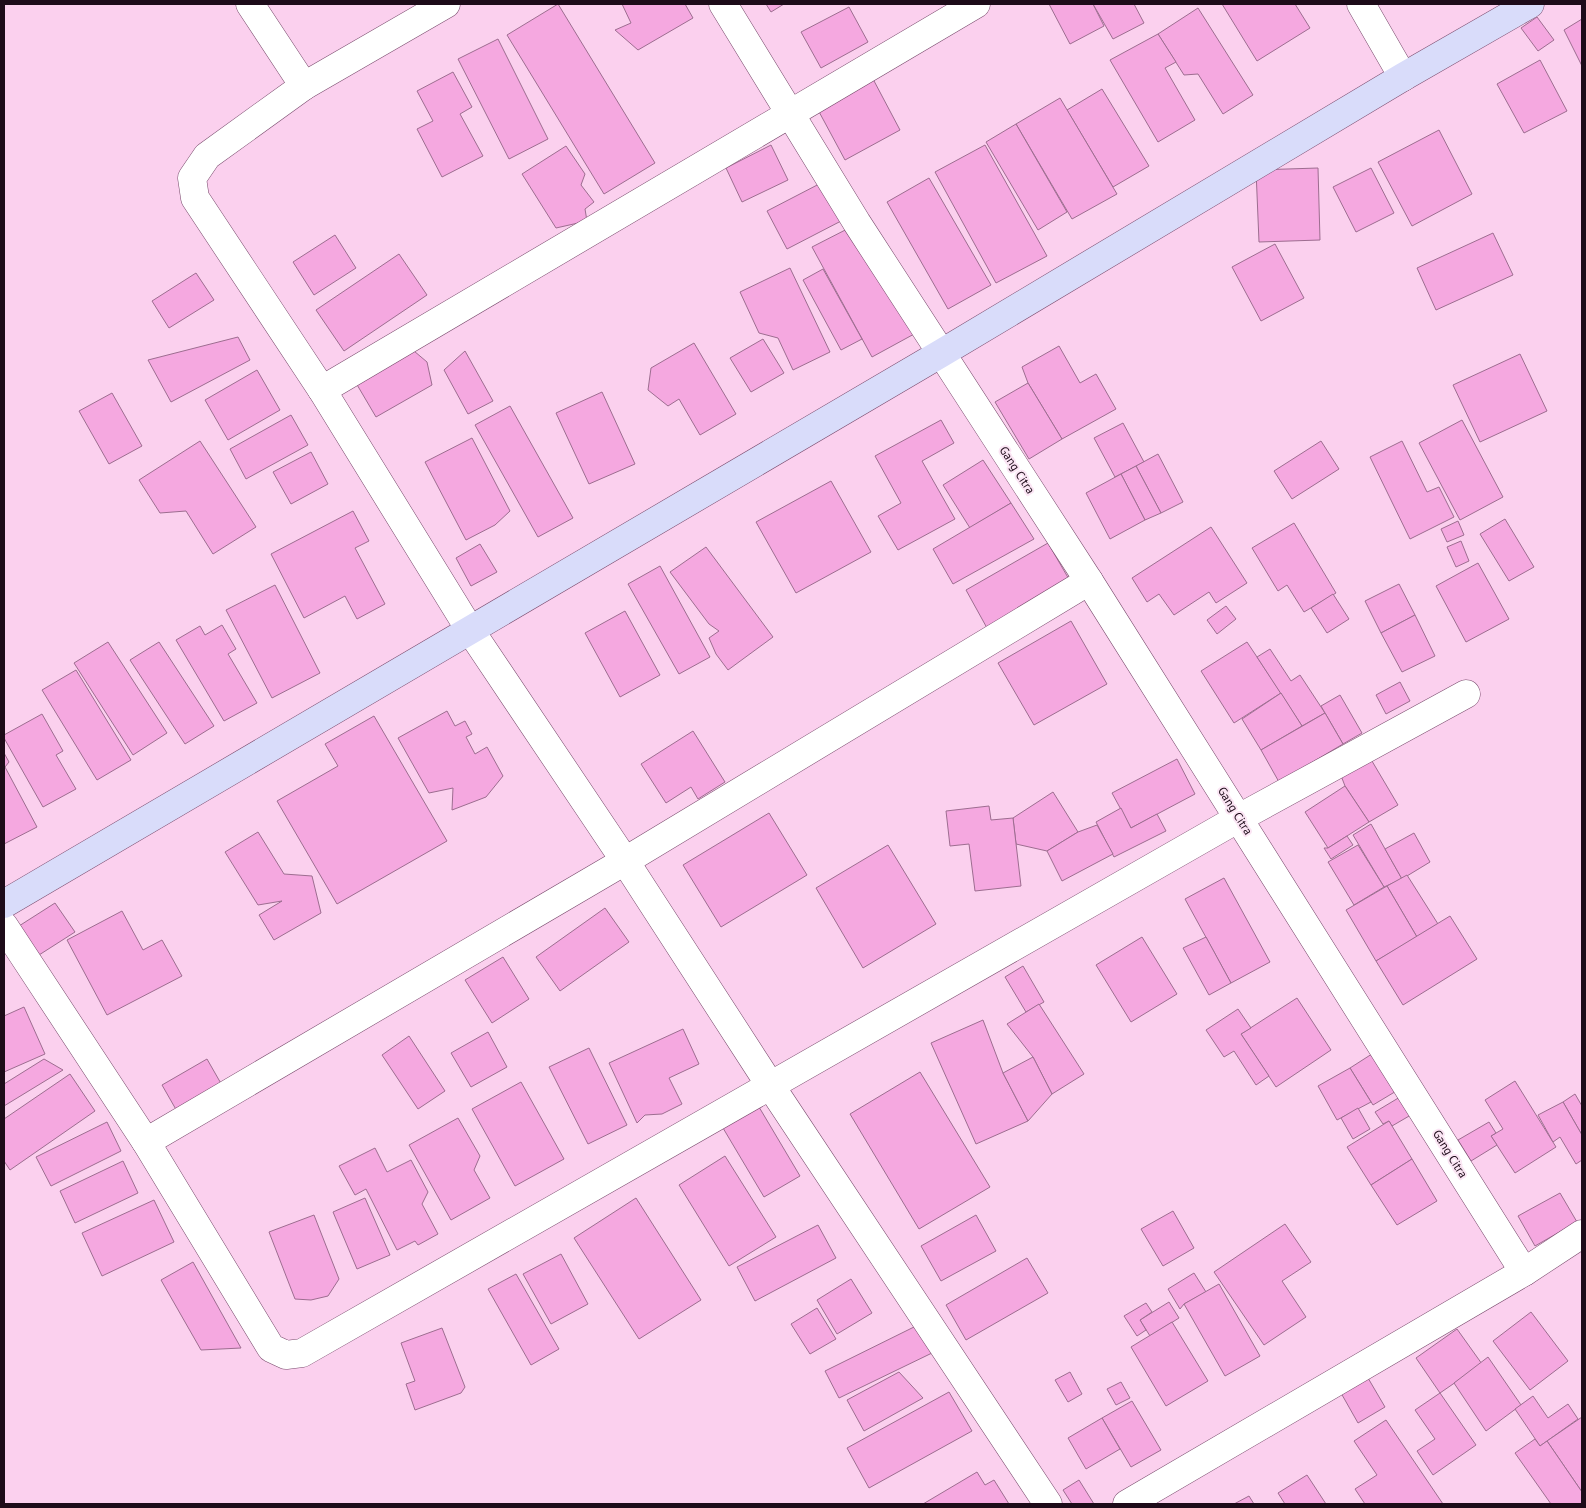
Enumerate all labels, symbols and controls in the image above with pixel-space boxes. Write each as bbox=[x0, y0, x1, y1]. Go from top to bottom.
street label: Gang Citra bbox=[997, 443, 1038, 496]
street label: Gang Citra bbox=[1215, 784, 1256, 838]
street label: Gang Citra bbox=[1430, 1127, 1471, 1181]

